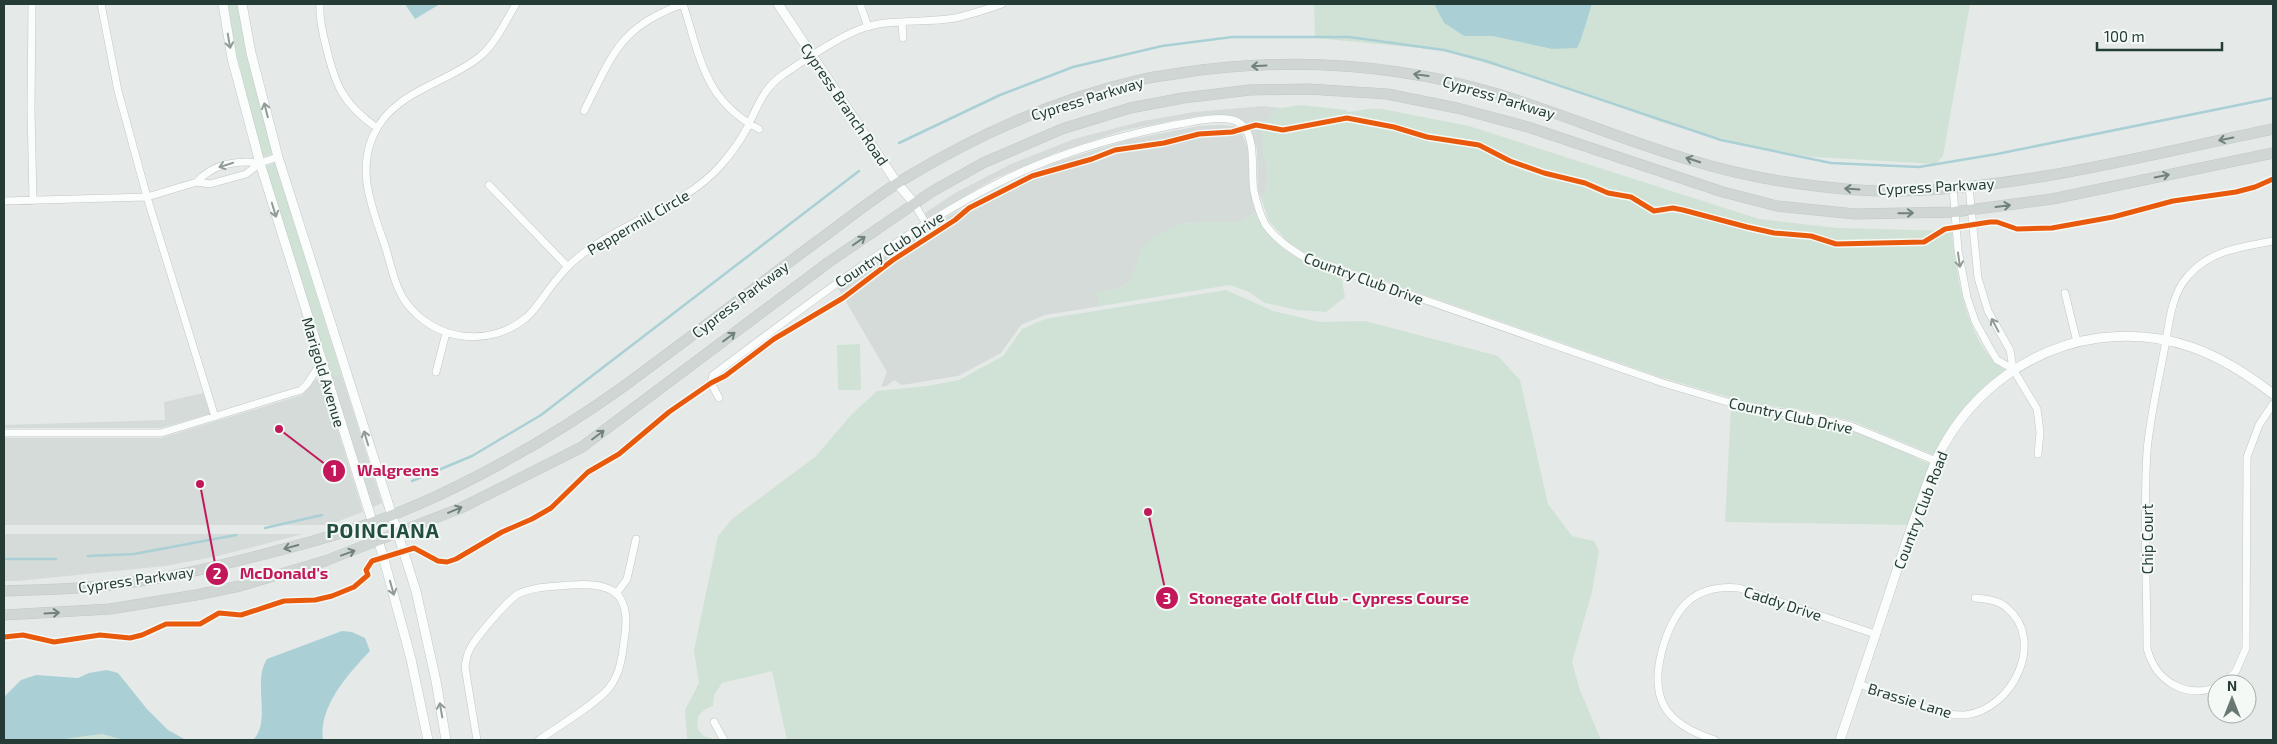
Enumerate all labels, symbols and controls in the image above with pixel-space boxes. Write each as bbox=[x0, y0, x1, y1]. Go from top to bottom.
scale bar bbox=[2097, 20, 2222, 52]
text: 100 m bbox=[2104, 27, 2145, 45]
one-way arrow bbox=[225, 33, 235, 49]
street label: Cypress Branch Road bbox=[797, 39, 893, 169]
one-way arrow bbox=[1251, 61, 1267, 70]
one-way arrow bbox=[1413, 70, 1429, 80]
street label: Cypress Parkway bbox=[1441, 71, 1557, 123]
street label: Cypress Parkway bbox=[1029, 72, 1145, 124]
one-way arrow bbox=[261, 103, 270, 119]
one-way arrow bbox=[2218, 135, 2234, 144]
one-way arrow bbox=[1685, 155, 1701, 164]
one-way arrow bbox=[218, 161, 234, 171]
one-way arrow bbox=[2154, 171, 2170, 180]
street label: Cypress Parkway bbox=[1877, 174, 1995, 198]
one-way arrow bbox=[1844, 184, 1860, 193]
street label: Peppermill Circle bbox=[584, 185, 692, 259]
one-way arrow bbox=[270, 201, 280, 217]
one-way arrow bbox=[1994, 201, 2010, 211]
street label: Country Club Drive bbox=[831, 207, 947, 291]
one-way arrow bbox=[1898, 208, 1914, 218]
one-way arrow bbox=[852, 236, 866, 246]
street label: Country Club Drive bbox=[1302, 248, 1426, 308]
one-way arrow bbox=[1954, 252, 1964, 268]
street label: Cypress Parkway bbox=[688, 257, 792, 341]
street label: Marigold Avenue bbox=[299, 315, 349, 429]
one-way arrow bbox=[1990, 318, 1999, 333]
one-way arrow bbox=[722, 332, 735, 343]
street label: Country Club Drive bbox=[1727, 393, 1855, 437]
one-way arrow bbox=[361, 430, 370, 446]
one-way arrow bbox=[591, 430, 605, 440]
street label: Country Club Road bbox=[1889, 448, 1951, 572]
callout: Walgreens bbox=[322, 455, 449, 486]
text: Walgreens bbox=[357, 460, 439, 479]
text: 1 bbox=[331, 461, 337, 479]
street label: Chip Court bbox=[2138, 504, 2156, 574]
one-way arrow bbox=[447, 505, 462, 515]
district label: POINCIANA bbox=[326, 518, 440, 542]
one-way arrow bbox=[283, 543, 299, 552]
one-way arrow bbox=[339, 548, 355, 557]
callout: McDonald's bbox=[204, 558, 338, 589]
street label: Cypress Parkway bbox=[77, 562, 195, 596]
text: McDonald's bbox=[240, 563, 328, 582]
text: 2 bbox=[213, 564, 222, 582]
one-way arrow bbox=[388, 580, 397, 596]
street label: Caddy Drive bbox=[1742, 582, 1824, 624]
callout: Stonegate Golf Club - Cypress Course bbox=[1154, 583, 1479, 614]
text: Stonegate Golf Club - Cypress Course bbox=[1189, 588, 1469, 608]
text: 3 bbox=[1163, 589, 1171, 607]
one-way arrow bbox=[44, 609, 60, 618]
north arrow bbox=[2207, 674, 2257, 724]
text: N bbox=[2227, 677, 2237, 694]
street label: Brassie Lane bbox=[1866, 679, 1954, 721]
one-way arrow bbox=[435, 703, 445, 719]

